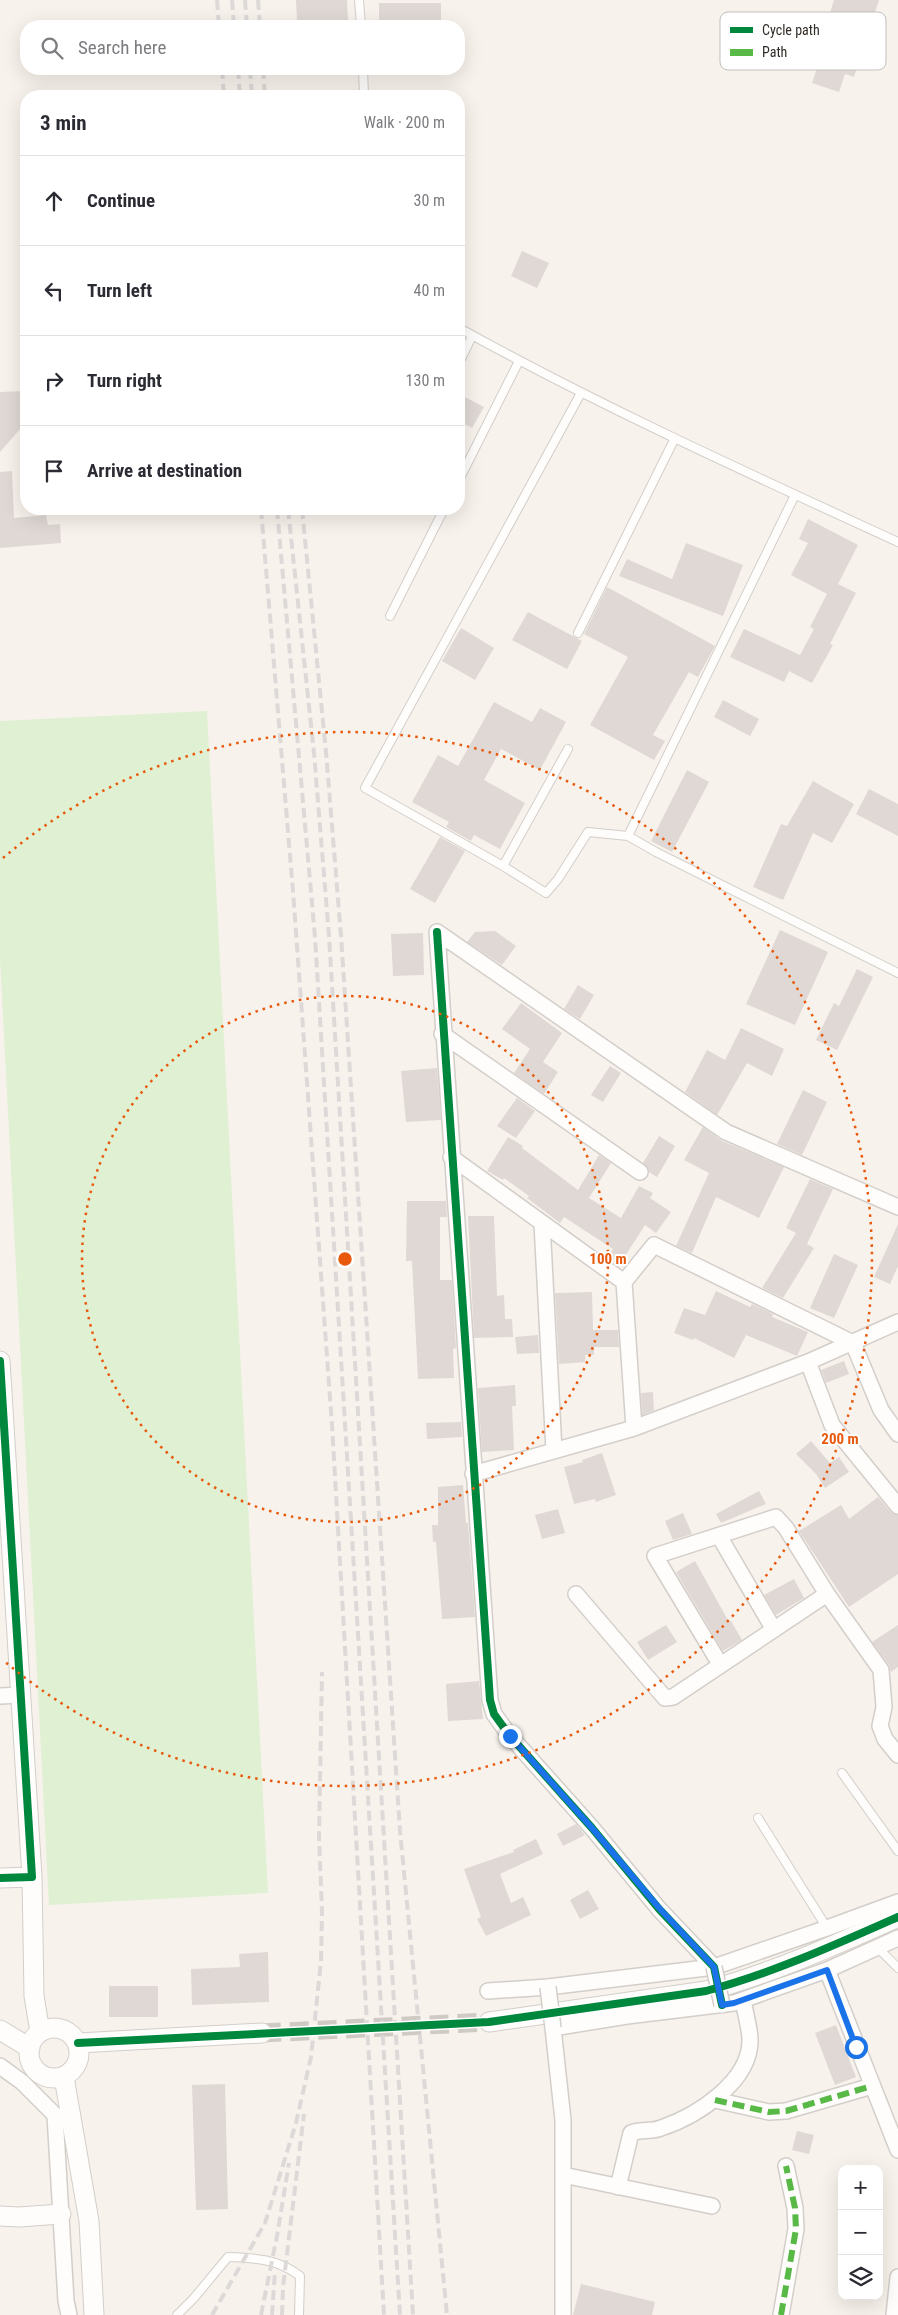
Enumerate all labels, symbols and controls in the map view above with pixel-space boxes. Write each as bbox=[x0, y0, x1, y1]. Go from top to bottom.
legend bbox=[720, 12, 886, 70]
search box bbox=[20, 20, 465, 75]
text: Cycle path bbox=[762, 22, 820, 38]
icon: search bbox=[38, 34, 66, 62]
text: Search here bbox=[78, 36, 166, 59]
text: Path bbox=[762, 44, 787, 60]
text: 3 min bbox=[40, 111, 87, 135]
text: Walk · 200 m bbox=[364, 113, 445, 132]
icon: ahead bbox=[40, 187, 68, 215]
text: Continue bbox=[87, 189, 155, 212]
text: 30 m bbox=[413, 191, 445, 210]
icon: left bbox=[40, 277, 68, 305]
text: Turn left bbox=[87, 279, 152, 302]
text: 40 m bbox=[413, 281, 445, 300]
icon: right bbox=[40, 367, 68, 395]
text: Turn right bbox=[87, 369, 162, 392]
text: 130 m bbox=[406, 371, 445, 390]
icon: arrive bbox=[40, 457, 68, 485]
text: Arrive at destination bbox=[87, 459, 242, 482]
centre of rings bbox=[336, 1250, 354, 1268]
text: 100 m bbox=[589, 1250, 627, 1268]
text: 200 m bbox=[821, 1430, 859, 1448]
route end bbox=[499, 1725, 522, 1748]
route start bbox=[845, 2036, 868, 2059]
map controls bbox=[838, 2165, 883, 2300]
button: + bbox=[838, 2165, 883, 2210]
button: − bbox=[838, 2210, 883, 2255]
button: layers bbox=[838, 2255, 883, 2300]

